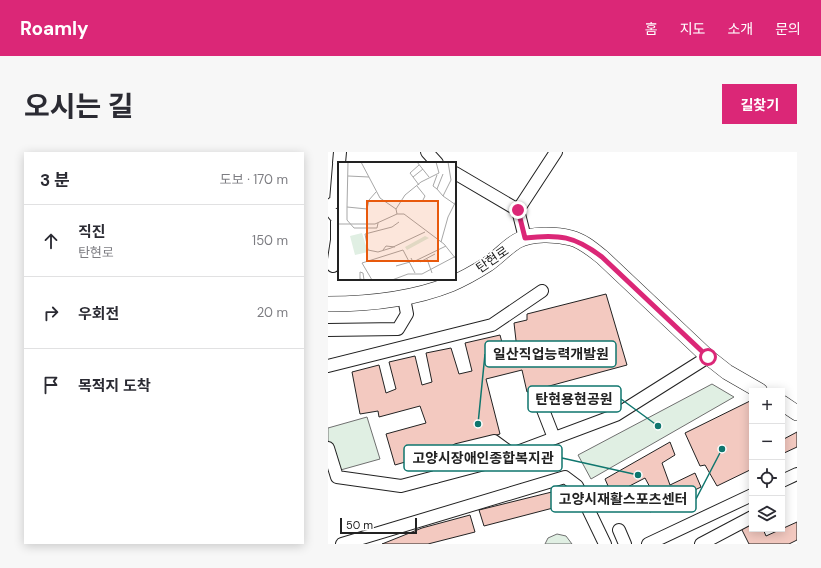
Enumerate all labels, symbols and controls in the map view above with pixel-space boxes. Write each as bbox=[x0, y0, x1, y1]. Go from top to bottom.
text: Roamly bbox=[20, 16, 89, 41]
text: 홈 bbox=[645, 20, 658, 38]
text: 지도 bbox=[680, 20, 705, 38]
text: 소개 bbox=[727, 20, 753, 38]
text: 문의 bbox=[775, 20, 801, 38]
button: 길찾기 bbox=[722, 84, 797, 124]
text: 오시는 길 bbox=[24, 88, 134, 125]
inset map bbox=[338, 162, 456, 280]
text: 3 분 bbox=[40, 169, 70, 191]
text: 도보 · 170 m bbox=[220, 171, 288, 188]
route end bbox=[509, 201, 527, 219]
text: 직진 bbox=[78, 222, 106, 242]
icon: ahead bbox=[40, 230, 62, 252]
text: 150 m bbox=[252, 232, 288, 249]
street label: 탄현로 bbox=[473, 242, 512, 276]
text: 탄현로 bbox=[78, 244, 114, 261]
icon: right bbox=[40, 302, 62, 324]
text: 우회전 bbox=[78, 304, 119, 324]
text: 20 m bbox=[257, 304, 288, 321]
callout: 일산직업능력개발원 bbox=[485, 341, 616, 367]
text: 일산직업능력개발원 bbox=[493, 345, 609, 363]
route start bbox=[699, 348, 717, 366]
icon: arrive bbox=[40, 374, 62, 396]
text: 목적지 도착 bbox=[78, 376, 151, 396]
callout: 탄현용현공원 bbox=[528, 386, 621, 412]
map controls bbox=[749, 388, 785, 532]
button: + bbox=[749, 388, 785, 424]
text: 탄현용현공원 bbox=[535, 390, 613, 408]
button: − bbox=[749, 424, 785, 460]
callout: 고양시장애인종합복지관 bbox=[404, 445, 562, 471]
text: 고양시장애인종합복지관 bbox=[412, 449, 554, 467]
button: locate bbox=[749, 460, 785, 496]
callout: 고양시재활스포츠센터 bbox=[551, 486, 696, 512]
text: 고양시재활스포츠센터 bbox=[559, 490, 687, 508]
button: layers bbox=[749, 496, 785, 532]
scale bar bbox=[340, 516, 417, 535]
text: 50 m bbox=[346, 518, 373, 532]

